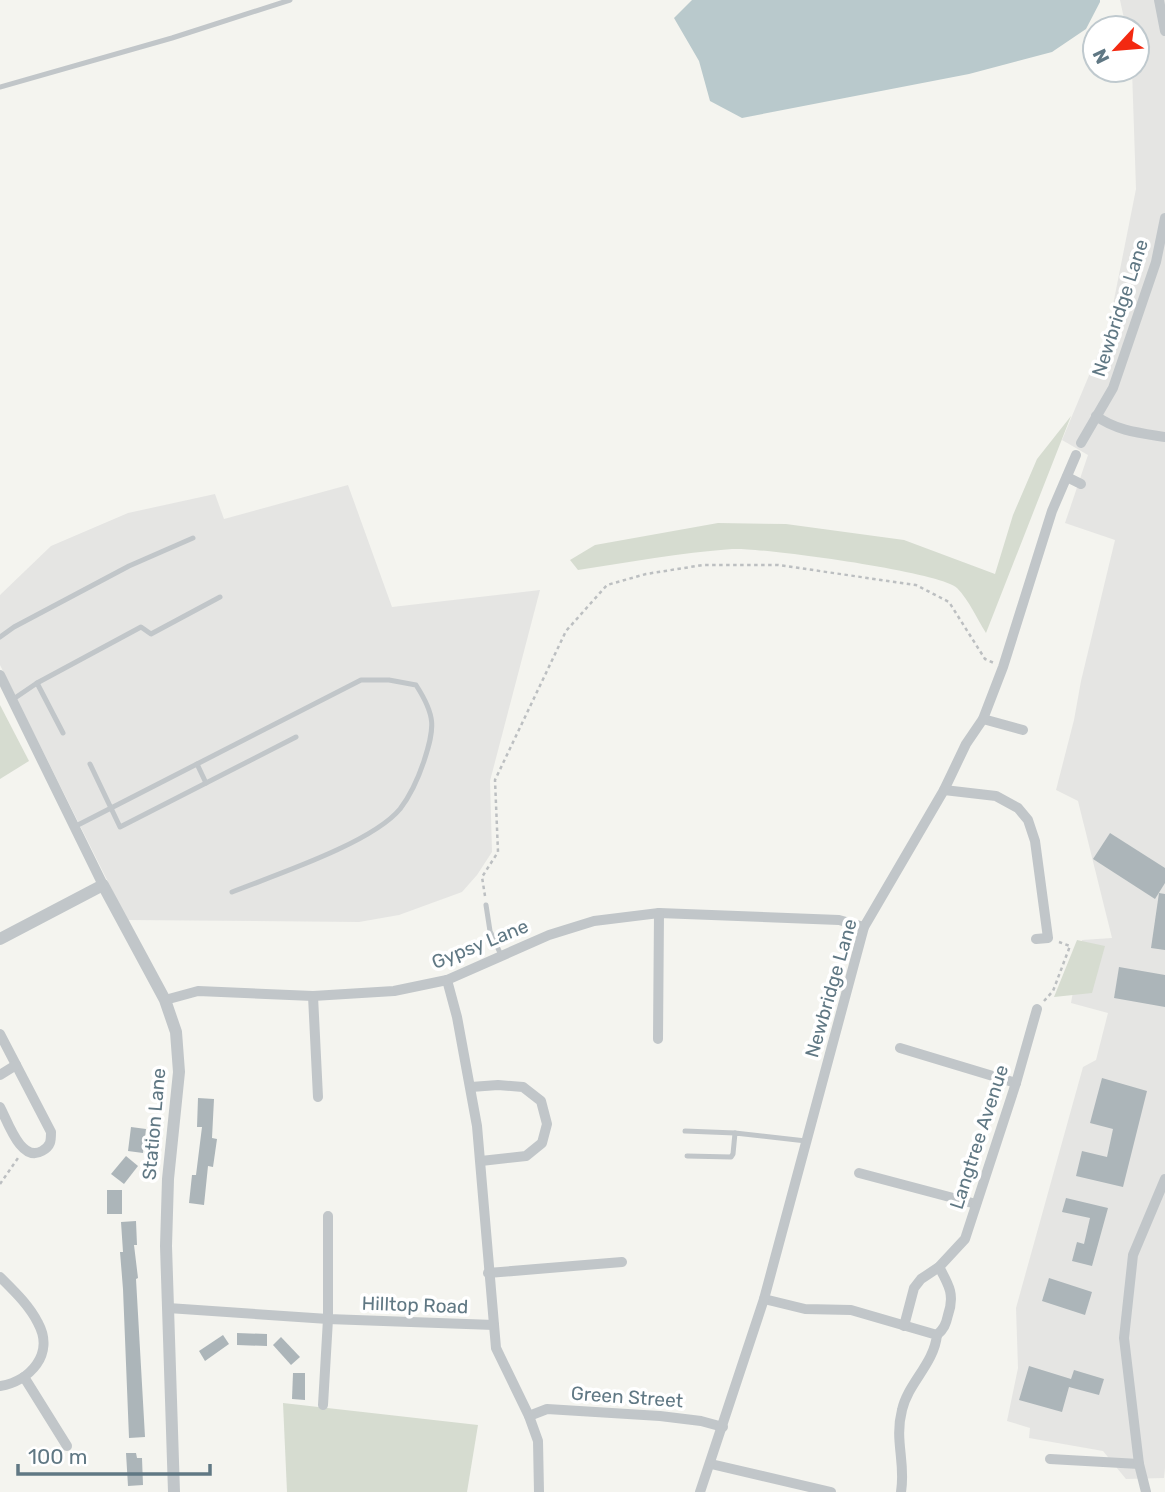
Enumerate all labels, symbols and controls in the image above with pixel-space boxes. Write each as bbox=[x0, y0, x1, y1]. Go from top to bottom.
north arrow bbox=[1081, 14, 1151, 84]
text: N bbox=[1088, 45, 1115, 67]
street label: Newbridge Lane bbox=[1087, 236, 1153, 380]
street label: Gypsy Lane bbox=[428, 914, 532, 974]
street label: Newbridge Lane bbox=[800, 916, 862, 1060]
street label: Langtree Avenue bbox=[945, 1062, 1013, 1212]
street label: Station Lane bbox=[138, 1067, 170, 1181]
street label: Hilltop Road bbox=[361, 1292, 469, 1318]
street label: Green Street bbox=[570, 1382, 684, 1412]
scale bar bbox=[18, 1432, 210, 1476]
text: 100 m bbox=[28, 1444, 87, 1469]

